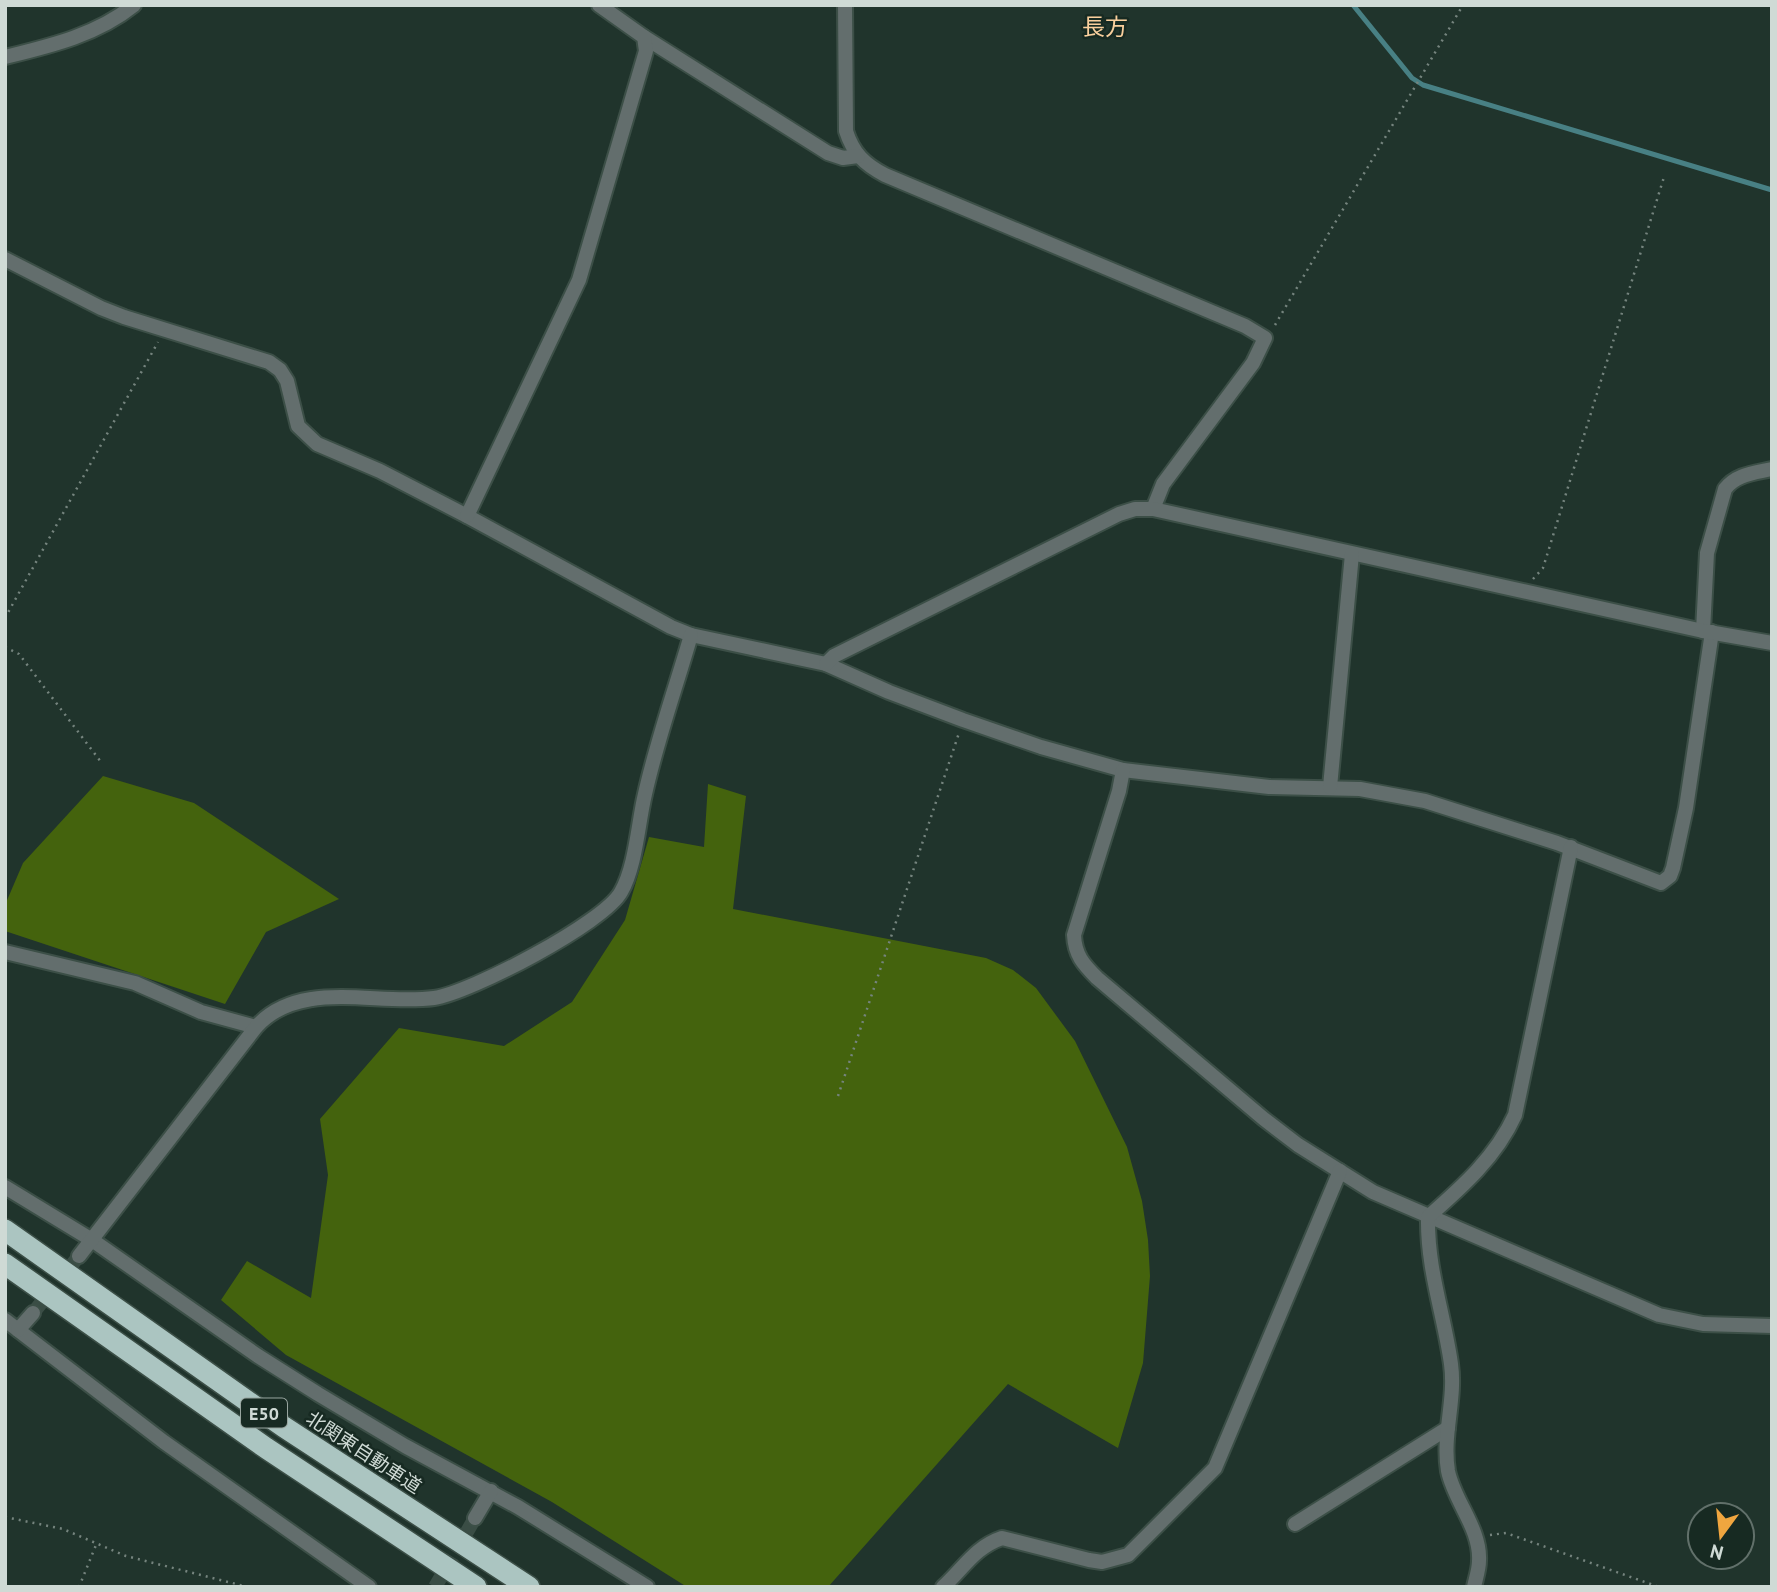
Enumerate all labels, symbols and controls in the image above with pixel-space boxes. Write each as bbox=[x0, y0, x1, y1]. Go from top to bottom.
district label: 長方 bbox=[1082, 12, 1128, 41]
road number: E50 bbox=[241, 1398, 287, 1428]
street label: 北関東自動車道 bbox=[302, 1406, 426, 1498]
north arrow bbox=[1686, 1501, 1756, 1571]
text: N bbox=[1707, 1539, 1726, 1566]

